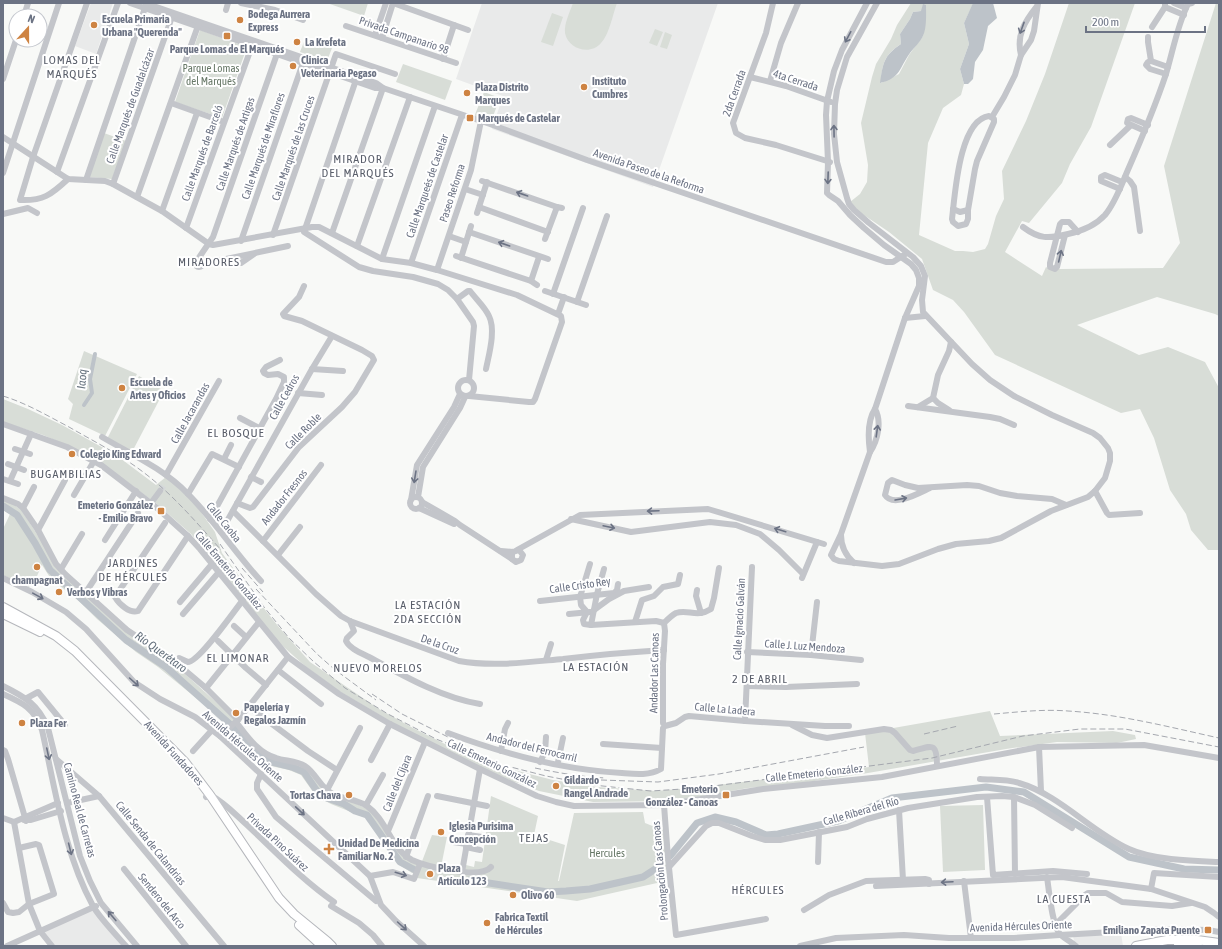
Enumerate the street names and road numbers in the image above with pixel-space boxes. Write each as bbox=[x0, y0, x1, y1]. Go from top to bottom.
street label: Privada Campanario 98 bbox=[358, 14, 450, 56]
street label: Calle Marqués de Guadalcázar bbox=[104, 46, 157, 165]
street label: 4ta Cerrada bbox=[772, 67, 820, 93]
street label: 2da Cerrada bbox=[720, 68, 748, 118]
street label: Calle Marqués de Miraflores bbox=[239, 91, 287, 201]
street label: Calle Marqués de las Cruces bbox=[269, 94, 317, 202]
street label: Calle Marqués de Artigas bbox=[213, 95, 257, 192]
street label: Calle Marqués de Barceló bbox=[179, 103, 225, 203]
street label: Calle Marqueés de Castelar bbox=[404, 132, 451, 239]
street label: Avenida Paseo de la Reforma bbox=[592, 146, 706, 196]
street label: Paseo Reforma bbox=[437, 162, 467, 224]
street label: Calle Cedros bbox=[267, 372, 301, 422]
street label: Calle Jacarandas bbox=[168, 380, 212, 446]
street label: Calle Roble bbox=[283, 411, 323, 451]
street label: Andador Fresnos bbox=[259, 467, 309, 527]
street label: Calle Caoba bbox=[204, 500, 244, 544]
street label: Calle Emeterio González bbox=[193, 529, 265, 611]
street label: Calle Cristo Rey bbox=[549, 575, 612, 595]
street label: Calle Ignacio Galván bbox=[731, 578, 747, 660]
street label: De la Cruz bbox=[419, 632, 461, 656]
street label: Andador Las Canoas bbox=[647, 633, 661, 713]
street label: Calle J. Luz Mendoza bbox=[764, 637, 846, 655]
street label: Calle La Ladera bbox=[694, 700, 756, 718]
street label: Avenida Hércules Oriente bbox=[200, 708, 286, 784]
street label: Avenida Fundadores bbox=[142, 718, 206, 788]
street label: Andador del Ferrocarril bbox=[486, 730, 579, 764]
street label: Calle Emeterio González bbox=[446, 736, 539, 790]
street label: Calle del Cíjara bbox=[380, 753, 414, 813]
street label: Camino Real de Carretas bbox=[62, 761, 99, 859]
street label: Calle Emeterio González bbox=[765, 762, 863, 784]
street label: Calle Ribera del Río bbox=[822, 794, 900, 828]
street label: Calle Senda de Calandrias bbox=[114, 799, 189, 887]
street label: Privada Pino Suárez bbox=[245, 811, 311, 874]
street label: Prolongación Las Canoas bbox=[650, 821, 670, 921]
street label: Sendero del Arco bbox=[136, 871, 188, 931]
street label: Avenida Hércules Oriente bbox=[970, 918, 1072, 934]

